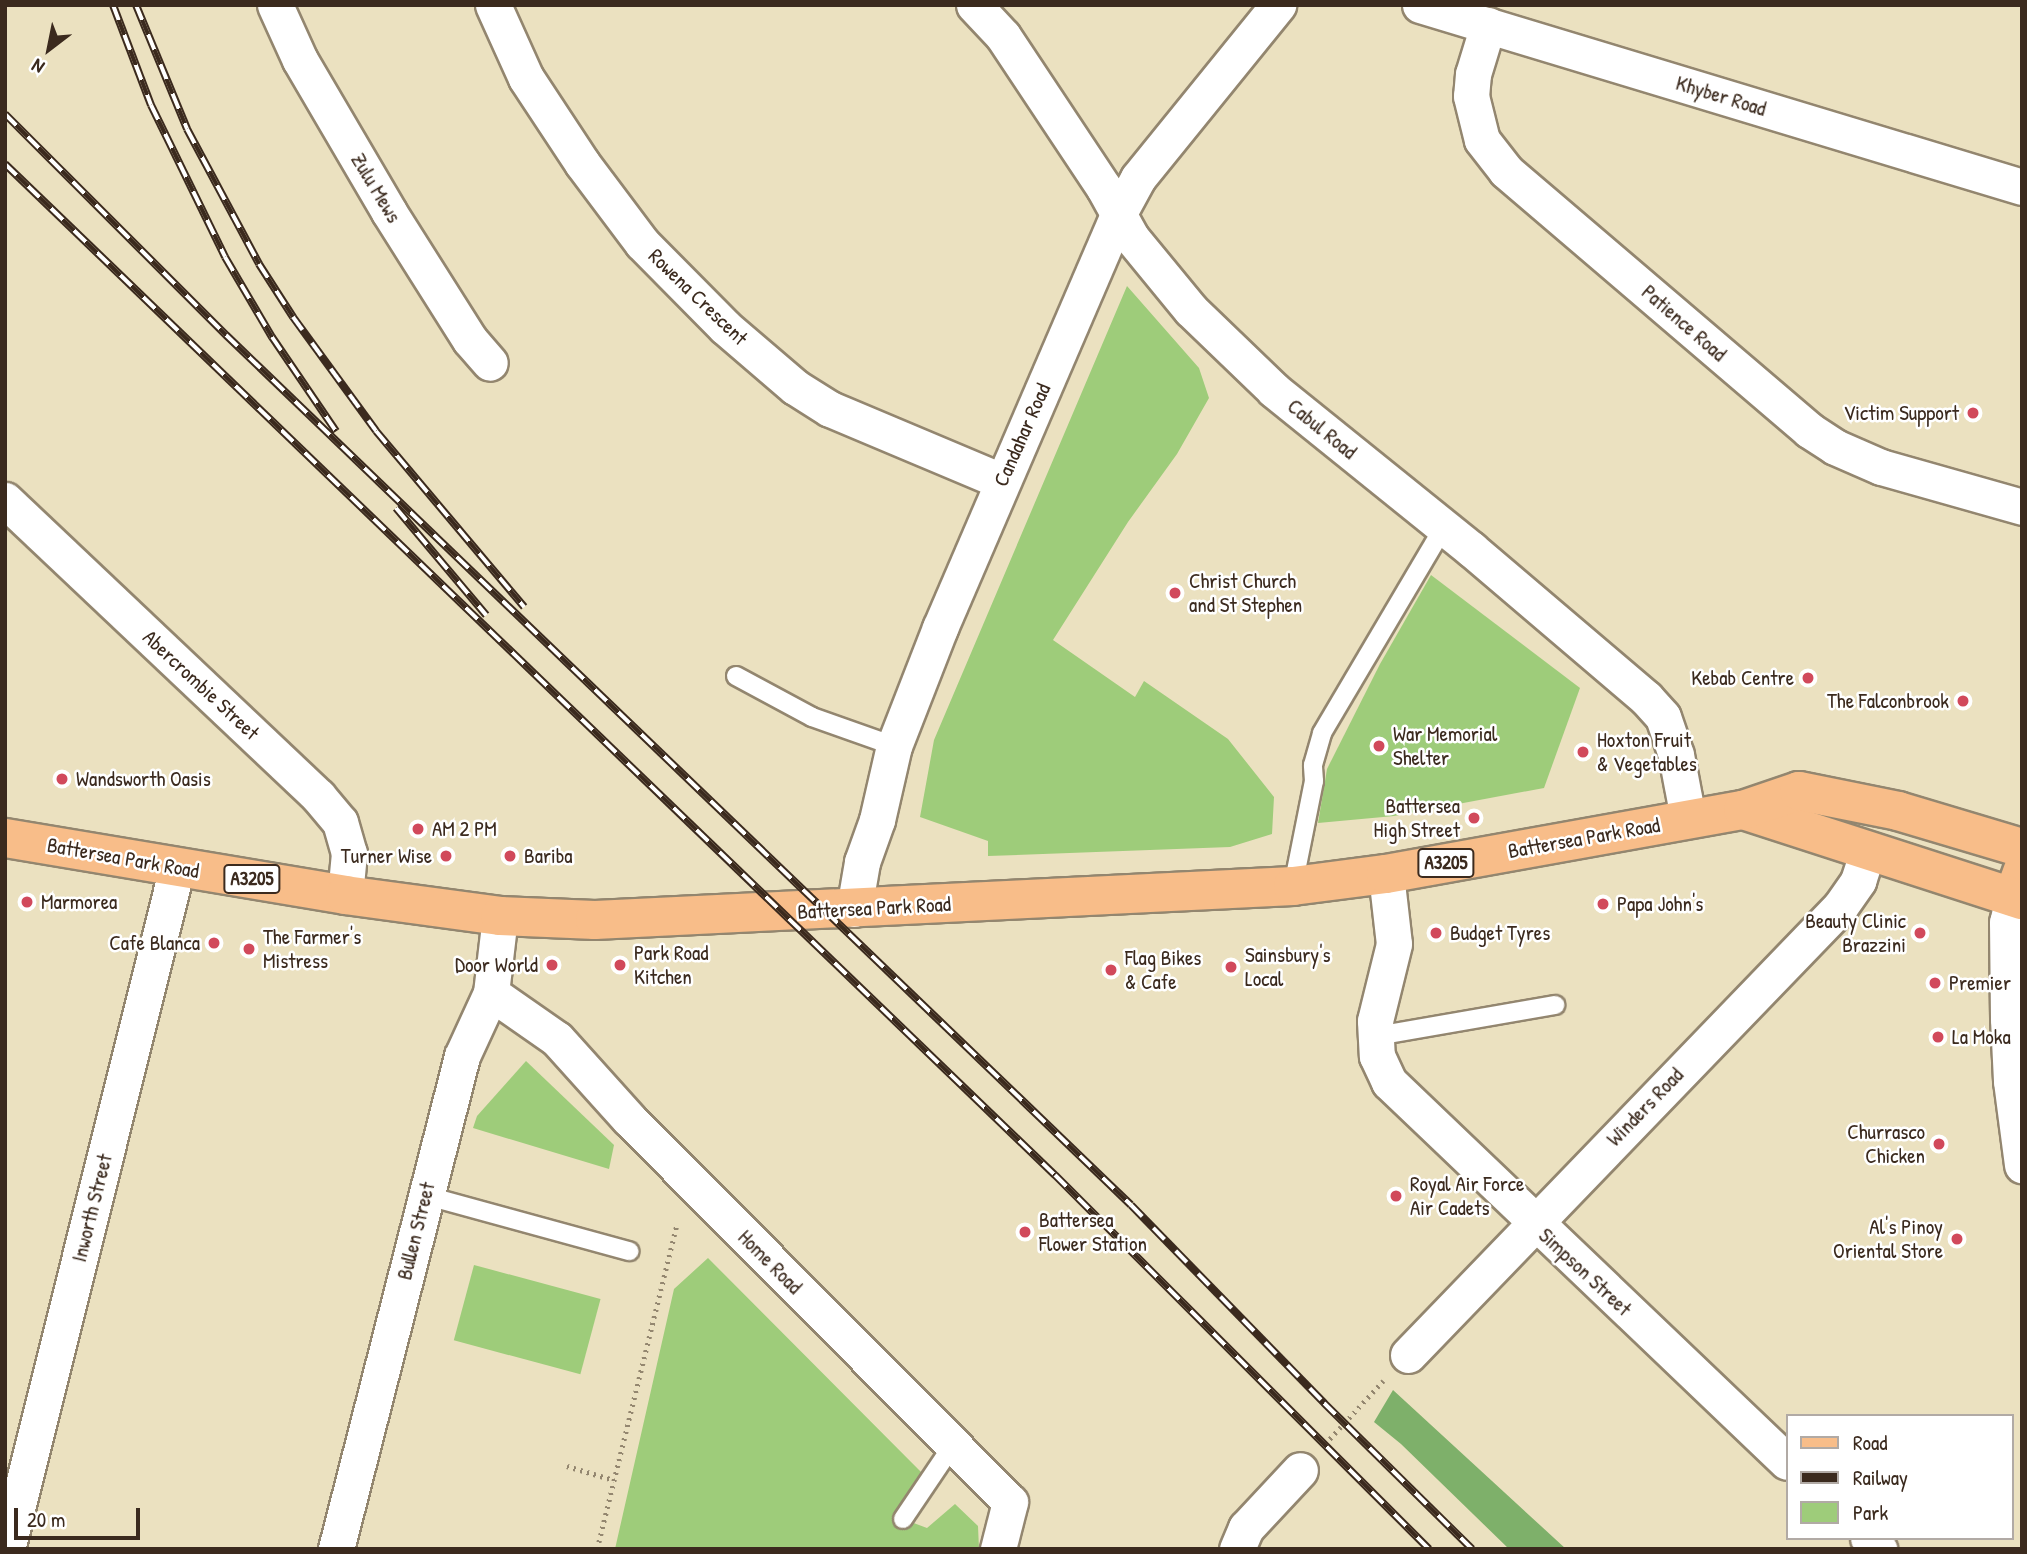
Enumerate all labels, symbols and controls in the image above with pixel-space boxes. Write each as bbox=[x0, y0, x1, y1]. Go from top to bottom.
north arrow bbox=[14, 14, 84, 84]
text: N bbox=[27, 53, 49, 81]
street label: Khyber Road bbox=[1673, 70, 1769, 122]
street label: Zulu Mews bbox=[345, 149, 407, 227]
street label: Rowena Crescent bbox=[643, 244, 753, 350]
street label: Patience Road bbox=[1637, 279, 1731, 367]
street label: Candahar Road bbox=[988, 380, 1056, 490]
street label: Cabul Road bbox=[1282, 394, 1362, 464]
place label: Victim Support bbox=[1844, 400, 1959, 426]
marker: Victim Support bbox=[1965, 405, 1981, 421]
place label: Christ Church and St Stephen bbox=[1189, 568, 1302, 618]
marker: Christ Church and St Stephen bbox=[1167, 585, 1183, 601]
street label: Abercrombie Street bbox=[138, 625, 264, 745]
place label: Kebab Centre bbox=[1691, 665, 1794, 691]
marker: Kebab Centre bbox=[1800, 670, 1816, 686]
place label: The Falconbrook bbox=[1827, 688, 1949, 714]
marker: The Falconbrook bbox=[1955, 693, 1971, 709]
place label: War Memorial Shelter bbox=[1393, 721, 1497, 771]
place label: Hoxton Fruit & Vegetables bbox=[1597, 727, 1697, 777]
marker: War Memorial Shelter bbox=[1371, 738, 1387, 754]
marker: Hoxton Fruit & Vegetables bbox=[1575, 744, 1591, 760]
place label: Wandsworth Oasis bbox=[76, 766, 211, 792]
marker: Wandsworth Oasis bbox=[54, 771, 70, 787]
place label: Battersea High Street bbox=[1374, 793, 1460, 843]
marker: Battersea High Street bbox=[1466, 810, 1482, 826]
street label: Battersea Park Road bbox=[1506, 812, 1662, 864]
place label: AM 2 PM bbox=[432, 816, 497, 842]
marker: AM 2 PM bbox=[410, 821, 426, 837]
street label: Battersea Park Road bbox=[45, 832, 201, 884]
place label: Turner Wise bbox=[341, 843, 432, 869]
place label: Bariba bbox=[524, 843, 573, 869]
marker: Turner Wise bbox=[438, 848, 454, 864]
marker: Bariba bbox=[502, 848, 518, 864]
road number: A3205 bbox=[1416, 848, 1476, 878]
road number: A3205 bbox=[222, 864, 282, 894]
place label: Marmorea bbox=[41, 889, 117, 915]
street label: Battersea Park Road bbox=[797, 891, 951, 925]
place label: Papa John's bbox=[1617, 891, 1703, 917]
marker: Marmorea bbox=[19, 894, 35, 910]
marker: Papa John's bbox=[1595, 896, 1611, 912]
place label: Beauty Clinic Brazzini bbox=[1805, 908, 1906, 958]
place label: Budget Tyres bbox=[1450, 920, 1550, 946]
place label: The Farmer's Mistress bbox=[263, 924, 361, 974]
marker: Budget Tyres bbox=[1428, 925, 1444, 941]
marker: Beauty Clinic Brazzini bbox=[1912, 925, 1928, 941]
place label: Cafe Blanca bbox=[109, 930, 200, 956]
marker: Cafe Blanca bbox=[206, 935, 222, 951]
place label: Park Road Kitchen bbox=[634, 940, 708, 990]
marker: The Farmer's Mistress bbox=[241, 941, 257, 957]
place label: Sainsbury's Local bbox=[1245, 942, 1331, 992]
place label: Flag Bikes & Cafe bbox=[1125, 945, 1201, 995]
place label: Door World bbox=[455, 952, 538, 978]
marker: Door World bbox=[544, 957, 560, 973]
marker: Park Road Kitchen bbox=[612, 957, 628, 973]
marker: Sainsbury's Local bbox=[1223, 959, 1239, 975]
marker: Flag Bikes & Cafe bbox=[1103, 962, 1119, 978]
place label: Premier bbox=[1949, 970, 2011, 996]
marker: Premier bbox=[1927, 975, 1943, 991]
place label: La Moka bbox=[1952, 1024, 2011, 1050]
marker: La Moka bbox=[1930, 1029, 1946, 1045]
street label: Winders Road bbox=[1602, 1063, 1688, 1151]
place label: Churrasco Chicken bbox=[1847, 1119, 1925, 1169]
marker: Churrasco Chicken bbox=[1931, 1136, 1947, 1152]
street label: Inworth Street bbox=[66, 1151, 118, 1265]
place label: Royal Air Force Air Cadets bbox=[1410, 1171, 1524, 1221]
street label: Bullen Street bbox=[392, 1180, 440, 1282]
marker: Royal Air Force Air Cadets bbox=[1388, 1188, 1404, 1204]
place label: Battersea Flower Station bbox=[1039, 1207, 1147, 1257]
place label: Al's Pinoy Oriental Store bbox=[1833, 1214, 1943, 1264]
street label: Simpson Street bbox=[1533, 1223, 1637, 1321]
marker: Battersea Flower Station bbox=[1017, 1224, 1033, 1240]
street label: Home Road bbox=[733, 1225, 807, 1299]
marker: Al's Pinoy Oriental Store bbox=[1949, 1231, 1965, 1247]
legend bbox=[1786, 1414, 2013, 1540]
text: Road bbox=[1853, 1428, 1887, 1457]
text: Railway bbox=[1853, 1463, 1908, 1492]
scale bar bbox=[18, 1494, 144, 1538]
text: Park bbox=[1853, 1498, 1888, 1527]
text: 20 m bbox=[27, 1505, 65, 1534]

